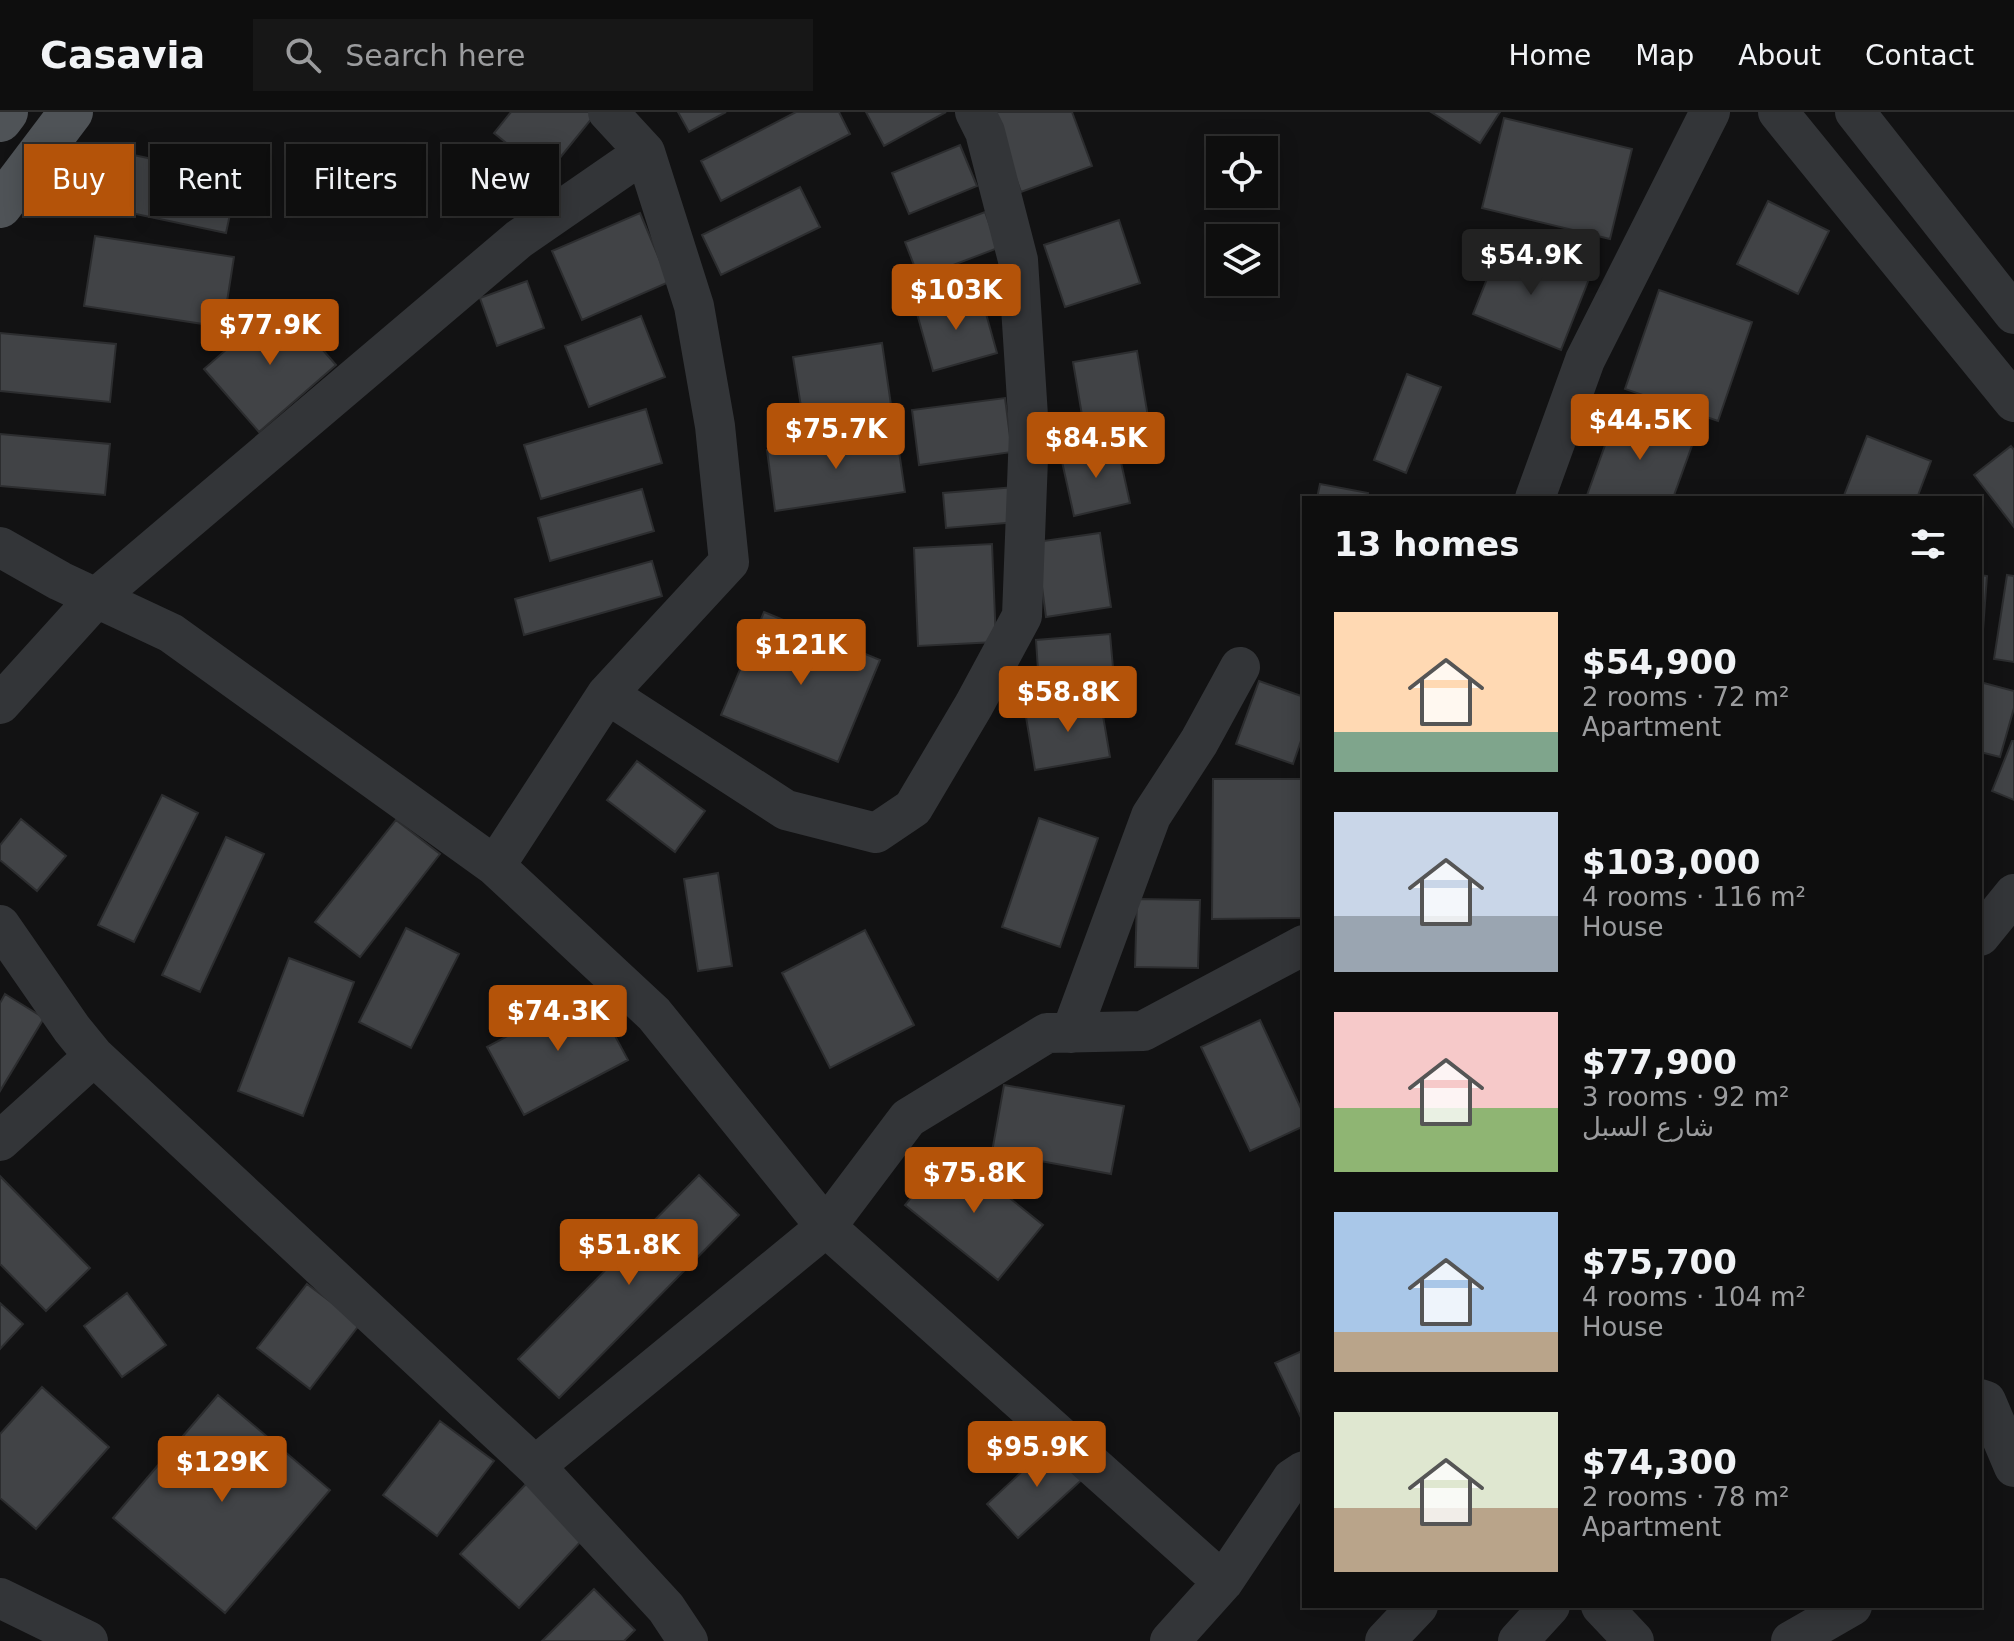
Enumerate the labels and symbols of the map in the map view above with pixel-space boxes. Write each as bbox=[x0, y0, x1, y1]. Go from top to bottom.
pin: $54.9K bbox=[1466, 229, 1596, 297]
pin: $103K bbox=[900, 264, 1012, 332]
pin: $77.9K bbox=[205, 299, 335, 367]
pin: $44.5K bbox=[1575, 394, 1705, 462]
pin: $75.7K bbox=[771, 403, 901, 471]
pin: $84.5K bbox=[1031, 412, 1161, 480]
pin: $121K bbox=[745, 619, 857, 687]
pin: $58.8K bbox=[1003, 666, 1133, 734]
pin: $74.3K bbox=[493, 985, 623, 1053]
pin: $75.8K bbox=[909, 1147, 1039, 1215]
pin: $51.8K bbox=[564, 1219, 694, 1287]
pin: $95.9K bbox=[972, 1421, 1102, 1489]
pin: $129K bbox=[166, 1436, 278, 1504]

